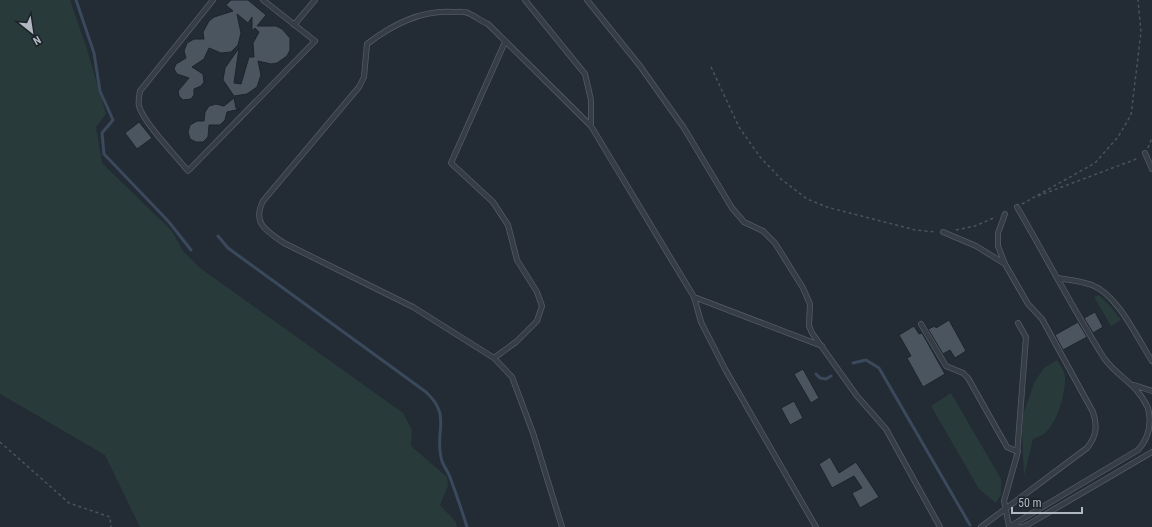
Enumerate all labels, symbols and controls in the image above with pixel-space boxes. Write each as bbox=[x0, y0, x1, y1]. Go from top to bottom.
north arrow bbox=[12, 12, 52, 52]
text: N bbox=[30, 33, 43, 48]
scale bar bbox=[1012, 489, 1082, 515]
text: 50 m bbox=[1018, 496, 1042, 510]

